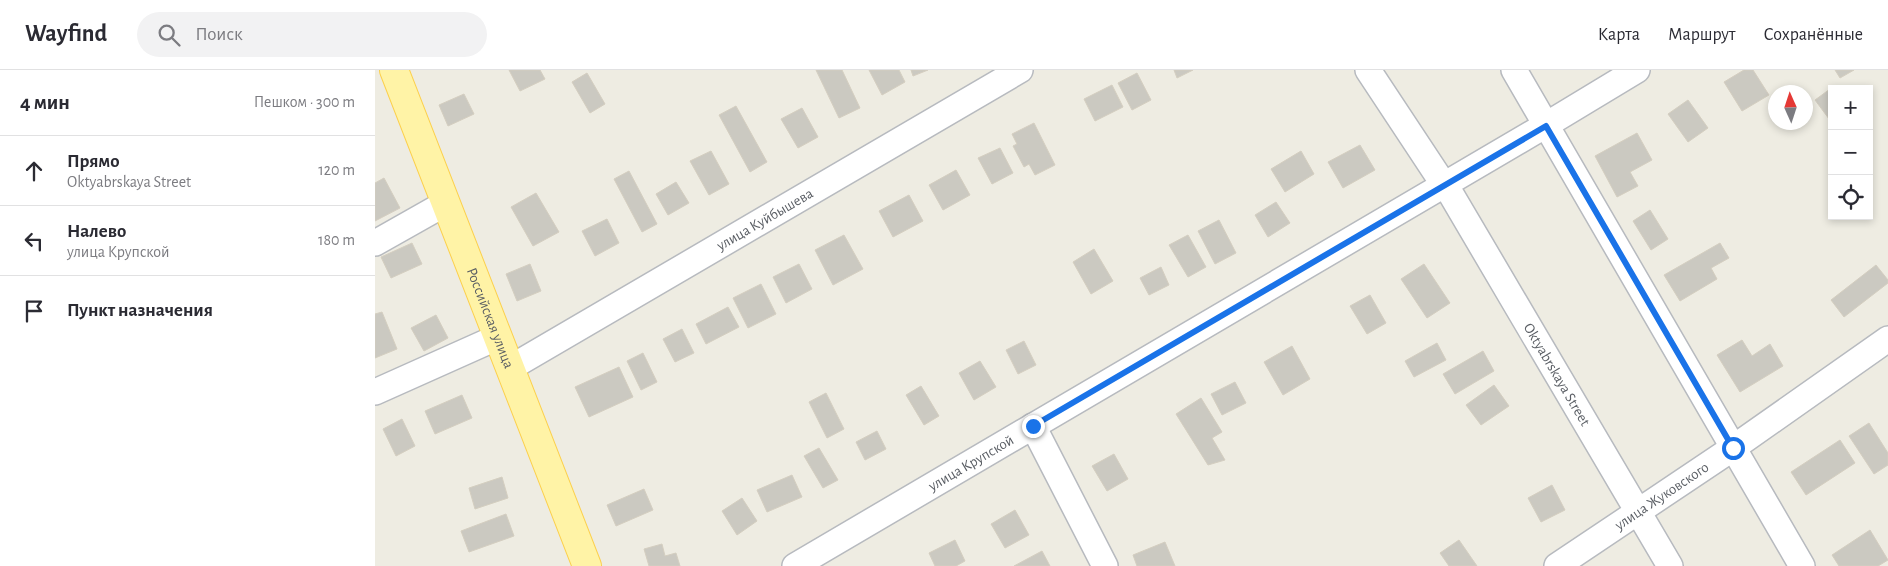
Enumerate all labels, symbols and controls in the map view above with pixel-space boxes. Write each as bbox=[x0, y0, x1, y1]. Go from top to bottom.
search box bbox=[137, 12, 487, 57]
icon: search bbox=[155, 21, 183, 49]
text: Wayfind bbox=[25, 22, 107, 46]
text: Поиск bbox=[195, 25, 243, 44]
text: Карта bbox=[1598, 26, 1640, 44]
text: Маршрут bbox=[1668, 26, 1736, 44]
text: Сохранённые bbox=[1764, 26, 1863, 44]
north arrow bbox=[1768, 85, 1813, 130]
map controls bbox=[1828, 85, 1873, 220]
button: + bbox=[1828, 85, 1873, 130]
text: 4 мин bbox=[20, 92, 70, 113]
text: Пешком · 300 m bbox=[254, 94, 355, 110]
button: − bbox=[1828, 130, 1873, 175]
text: Прямо bbox=[67, 152, 120, 171]
icon: ahead bbox=[20, 157, 48, 185]
text: 120 m bbox=[318, 162, 355, 178]
text: Oktyabrskaya Street bbox=[67, 174, 191, 190]
button: locate bbox=[1828, 175, 1873, 220]
street label: улица Куйбышева bbox=[713, 186, 816, 254]
text: Налево bbox=[67, 222, 126, 241]
icon: left bbox=[20, 227, 48, 255]
text: 180 m bbox=[318, 232, 355, 248]
text: улица Крупской bbox=[67, 244, 169, 260]
street label: Российская улица bbox=[464, 266, 516, 371]
icon: arrive bbox=[20, 297, 48, 325]
text: Пункт назначения bbox=[67, 301, 213, 320]
street label: Oktyabrskaya Street bbox=[1521, 321, 1593, 429]
route end bbox=[1022, 415, 1045, 438]
street label: улица Крупской bbox=[925, 432, 1016, 494]
route start bbox=[1722, 437, 1745, 460]
street label: улица Жуковского bbox=[1612, 460, 1711, 533]

